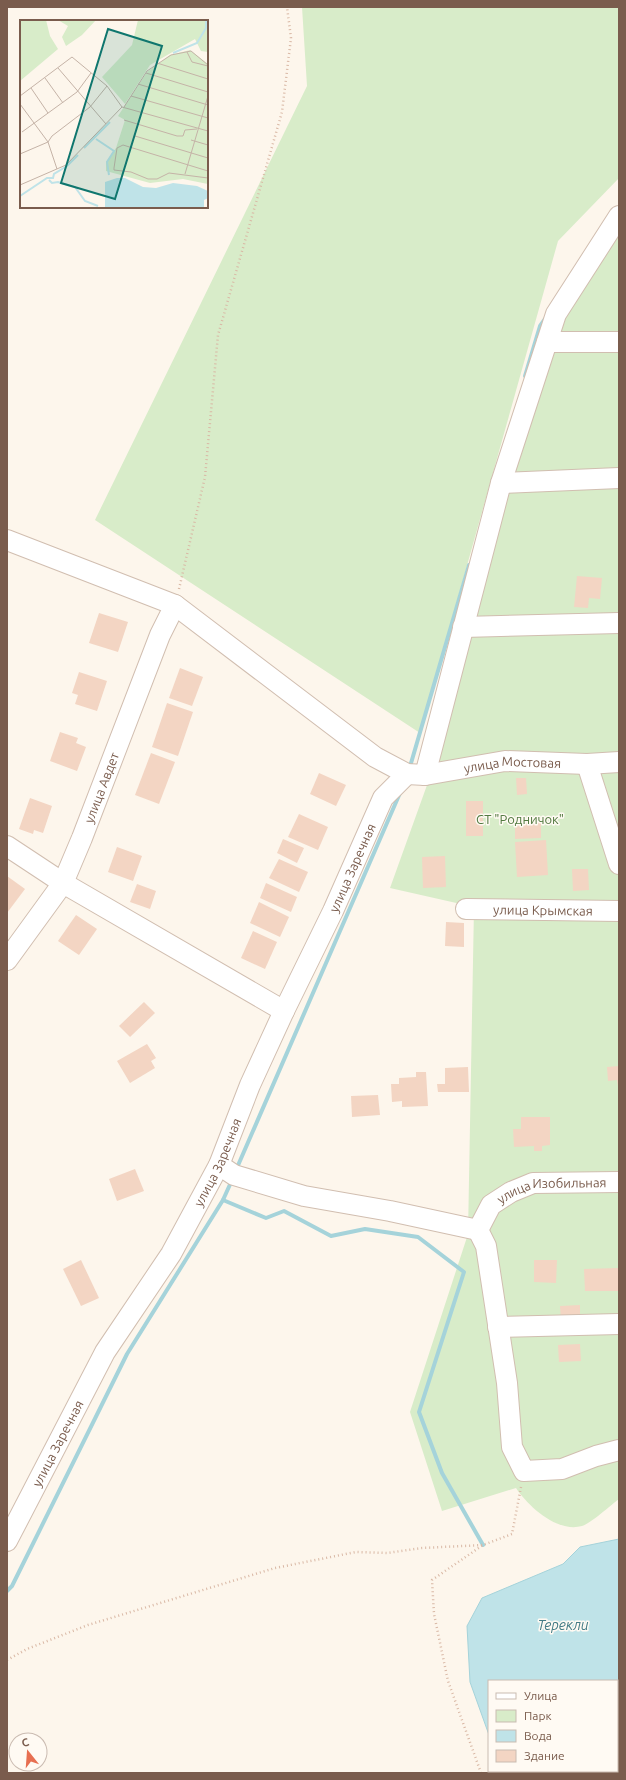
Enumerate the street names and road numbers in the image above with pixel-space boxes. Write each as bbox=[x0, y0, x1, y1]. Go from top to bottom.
street label: улица Авдет bbox=[81, 750, 121, 825]
street label: улица Мостовая bbox=[463, 754, 561, 775]
street label: улица Заречная bbox=[326, 821, 378, 914]
street label: улица Крымская bbox=[493, 902, 593, 918]
street label: улица Заречная bbox=[191, 1116, 243, 1209]
street label: улица Изобильная bbox=[494, 1175, 607, 1206]
street label: улица Заречная bbox=[29, 1398, 86, 1489]

